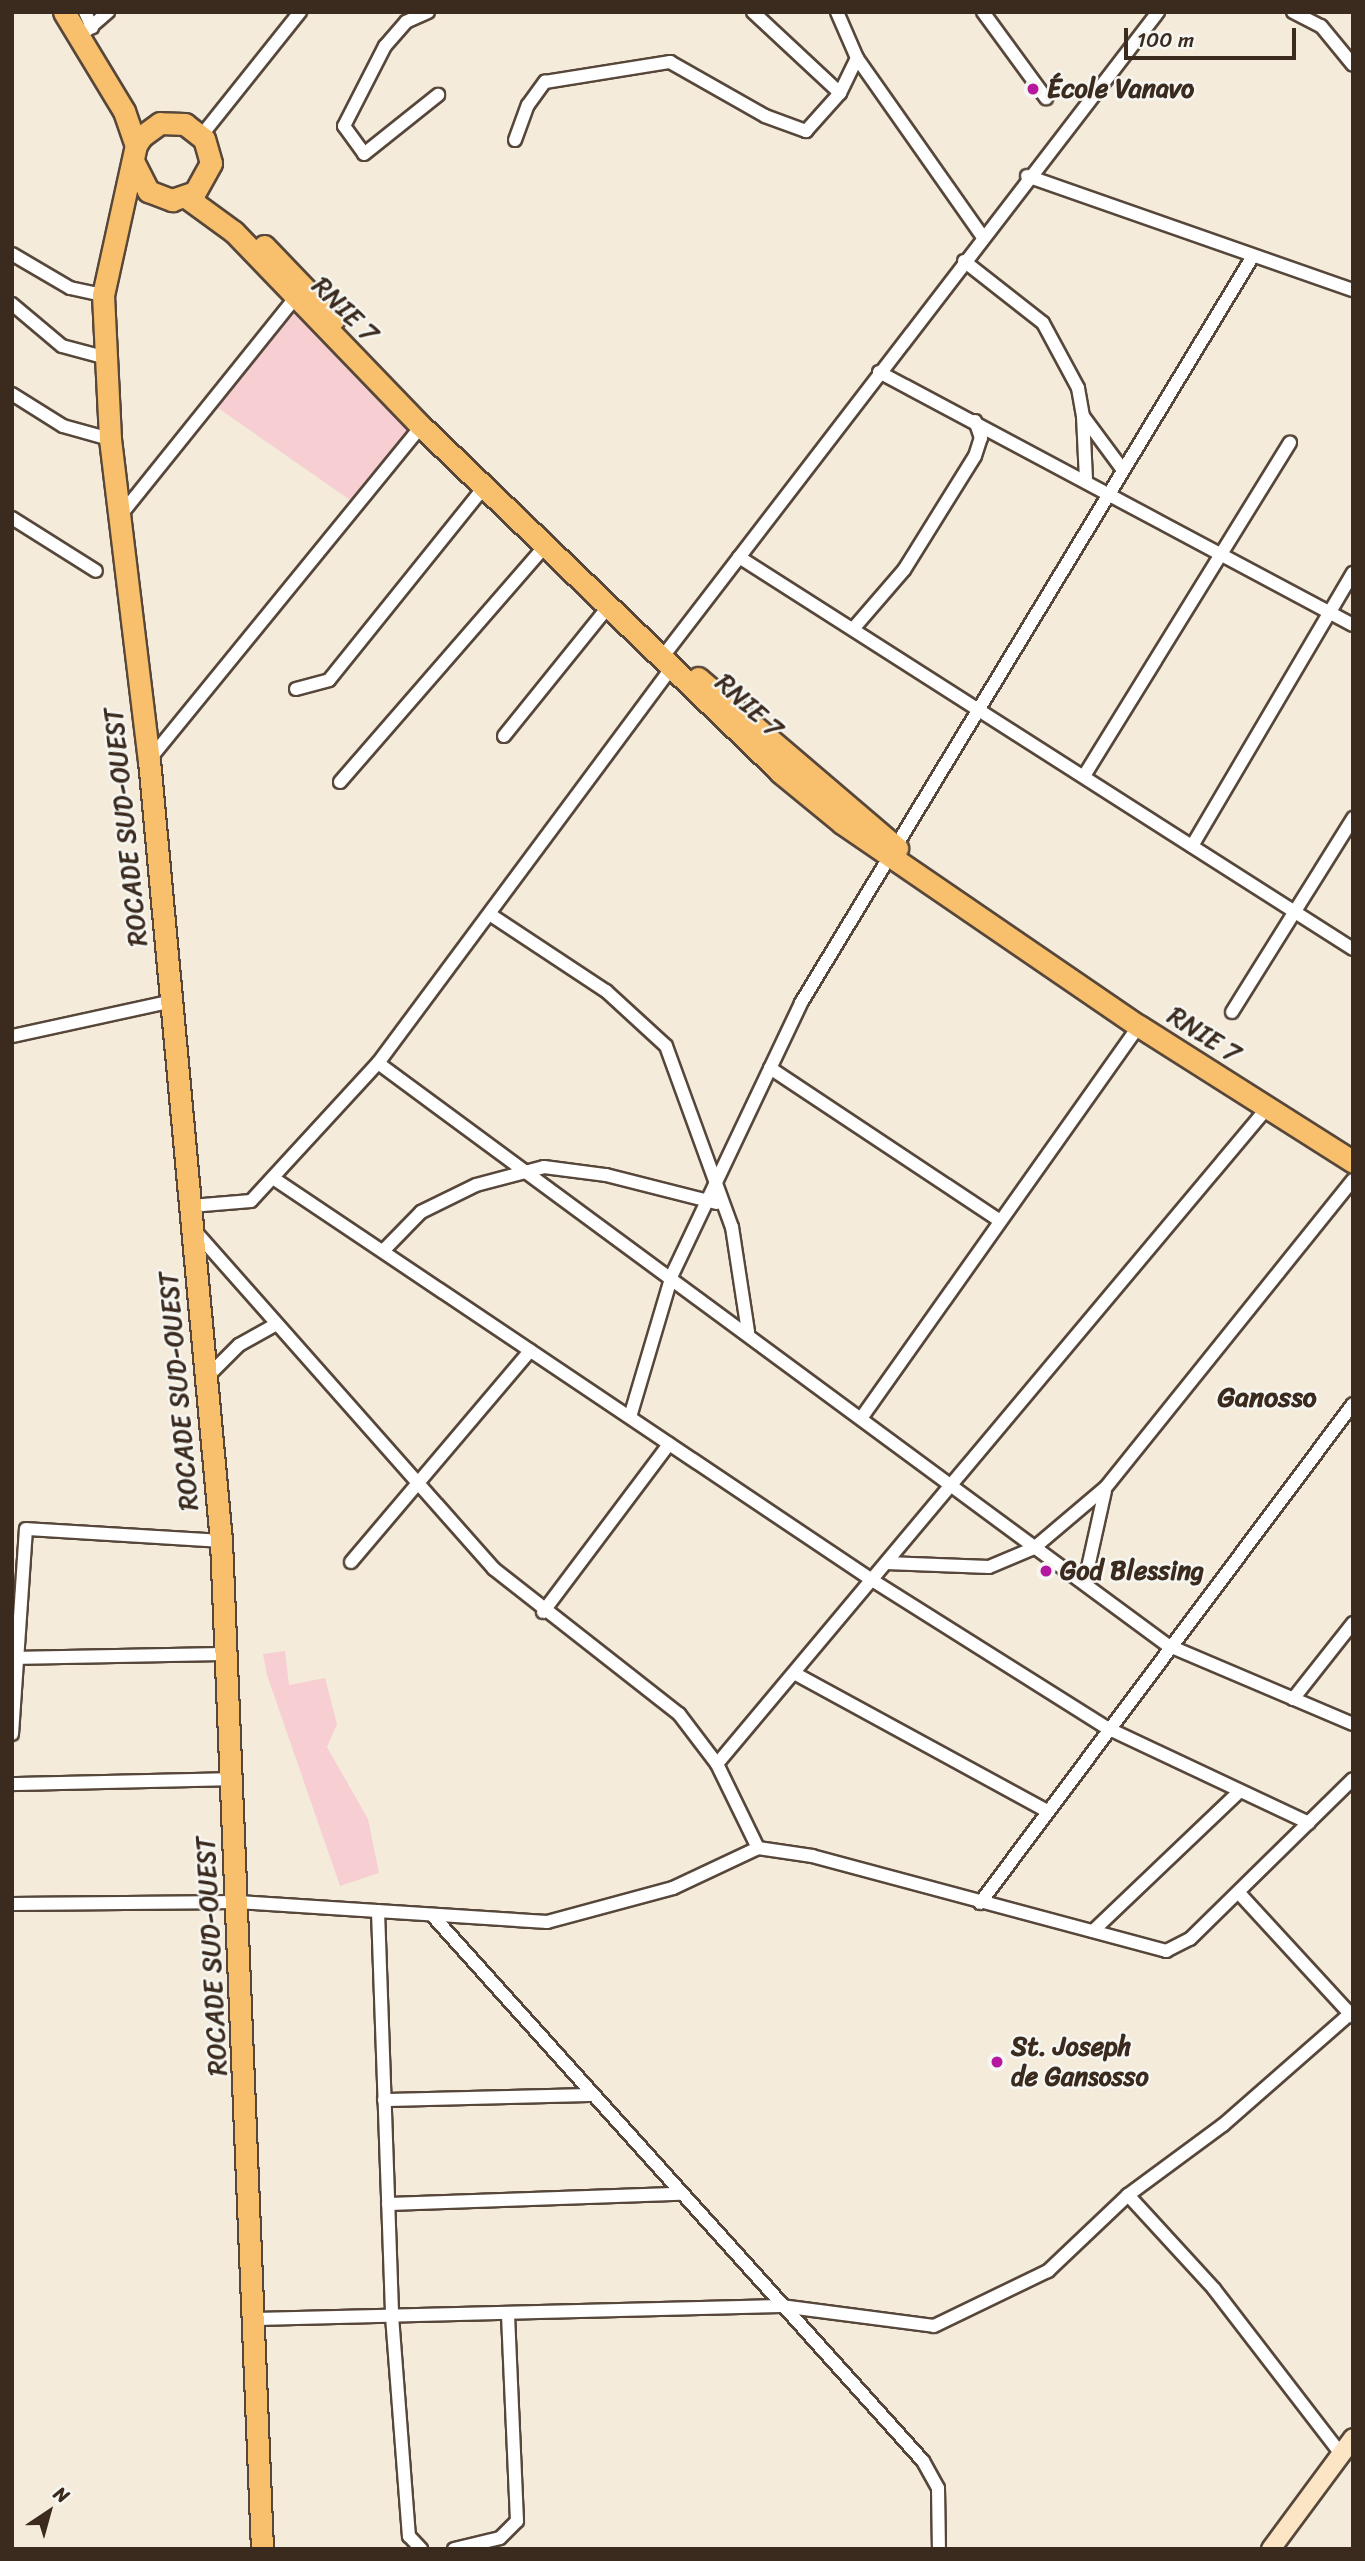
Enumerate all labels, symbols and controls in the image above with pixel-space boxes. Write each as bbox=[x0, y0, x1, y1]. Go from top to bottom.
scale bar bbox=[1127, 14, 1298, 58]
text: 100 m bbox=[1137, 21, 1194, 59]
place label: École Vanavo bbox=[1047, 73, 1194, 105]
marker: École Vanavo bbox=[1025, 81, 1041, 97]
street label: RNIE 7 bbox=[306, 271, 384, 349]
street label: RNIE 7 bbox=[709, 667, 789, 745]
street label: ROCADE SUD-OUEST bbox=[98, 706, 154, 948]
street label: RNIE 7 bbox=[1162, 1000, 1246, 1070]
street label: ROCADE SUD-OUEST bbox=[153, 1270, 205, 1512]
district label: Ganosso bbox=[1217, 1380, 1317, 1414]
place label: God Blessing bbox=[1060, 1555, 1204, 1587]
marker: God Blessing bbox=[1038, 1563, 1054, 1579]
street label: ROCADE SUD-OUEST bbox=[190, 1835, 234, 2077]
place label: St. Joseph de Gansosso bbox=[1011, 2031, 1149, 2092]
marker: St. Joseph de Gansosso bbox=[989, 2054, 1005, 2070]
north arrow bbox=[14, 2477, 84, 2547]
text: N bbox=[47, 2477, 77, 2512]

